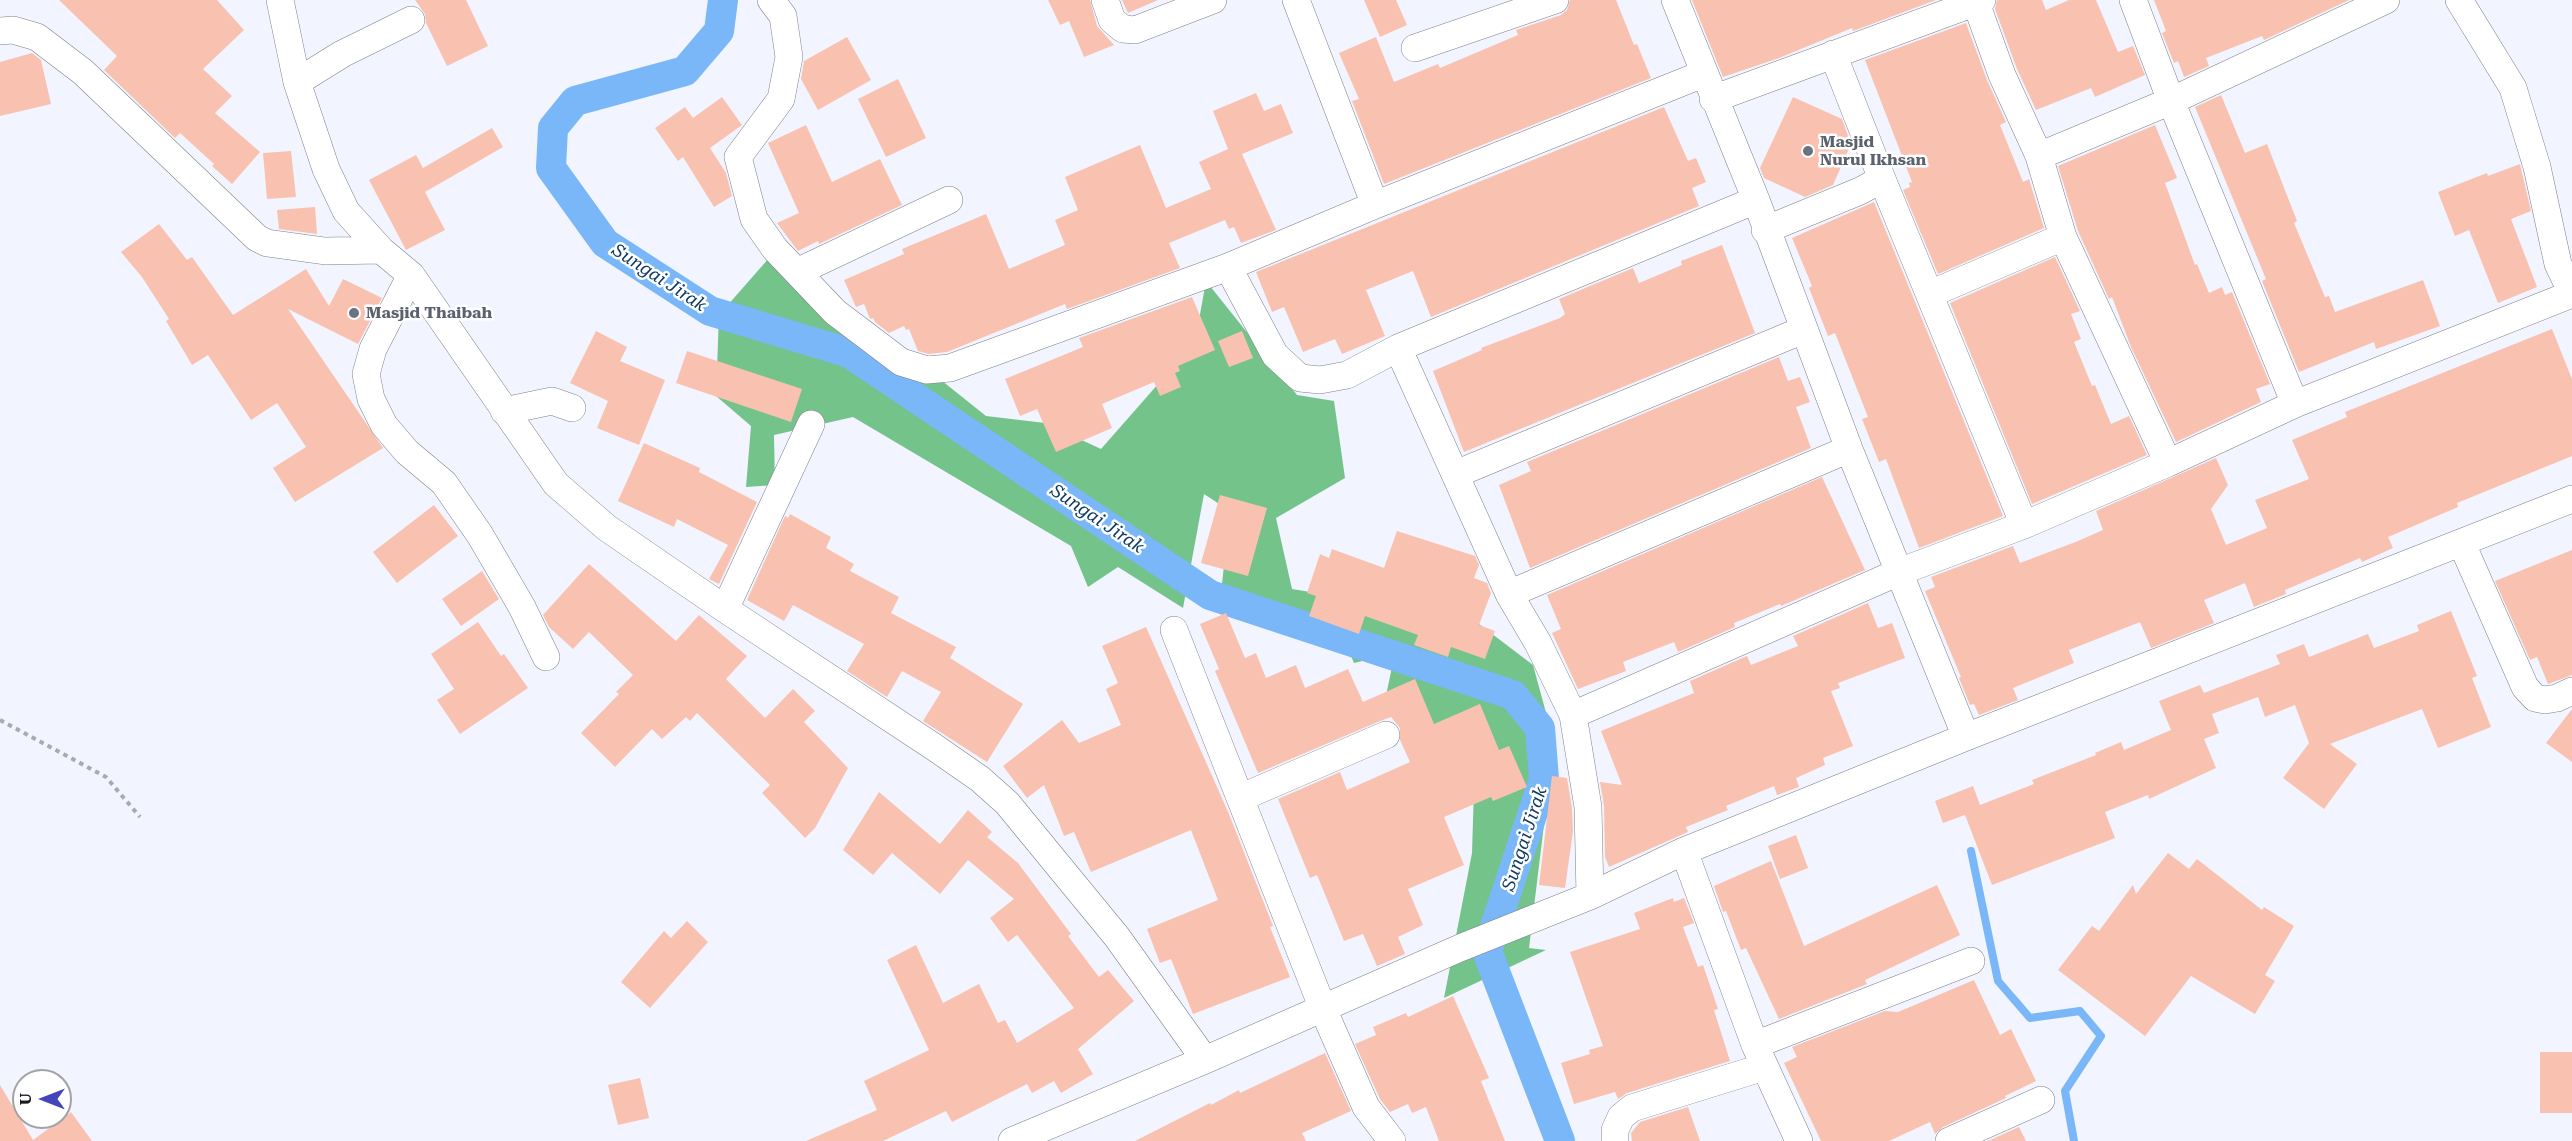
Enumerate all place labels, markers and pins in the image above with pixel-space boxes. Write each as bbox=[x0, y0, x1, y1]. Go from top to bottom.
place label: Masjid Nurul Ikhsan bbox=[1820, 132, 1926, 170]
marker: Masjid Nurul Ikhsan bbox=[1801, 144, 1815, 158]
place label: Masjid Thaibah bbox=[366, 303, 492, 323]
marker: Masjid Thaibah bbox=[347, 306, 361, 320]

